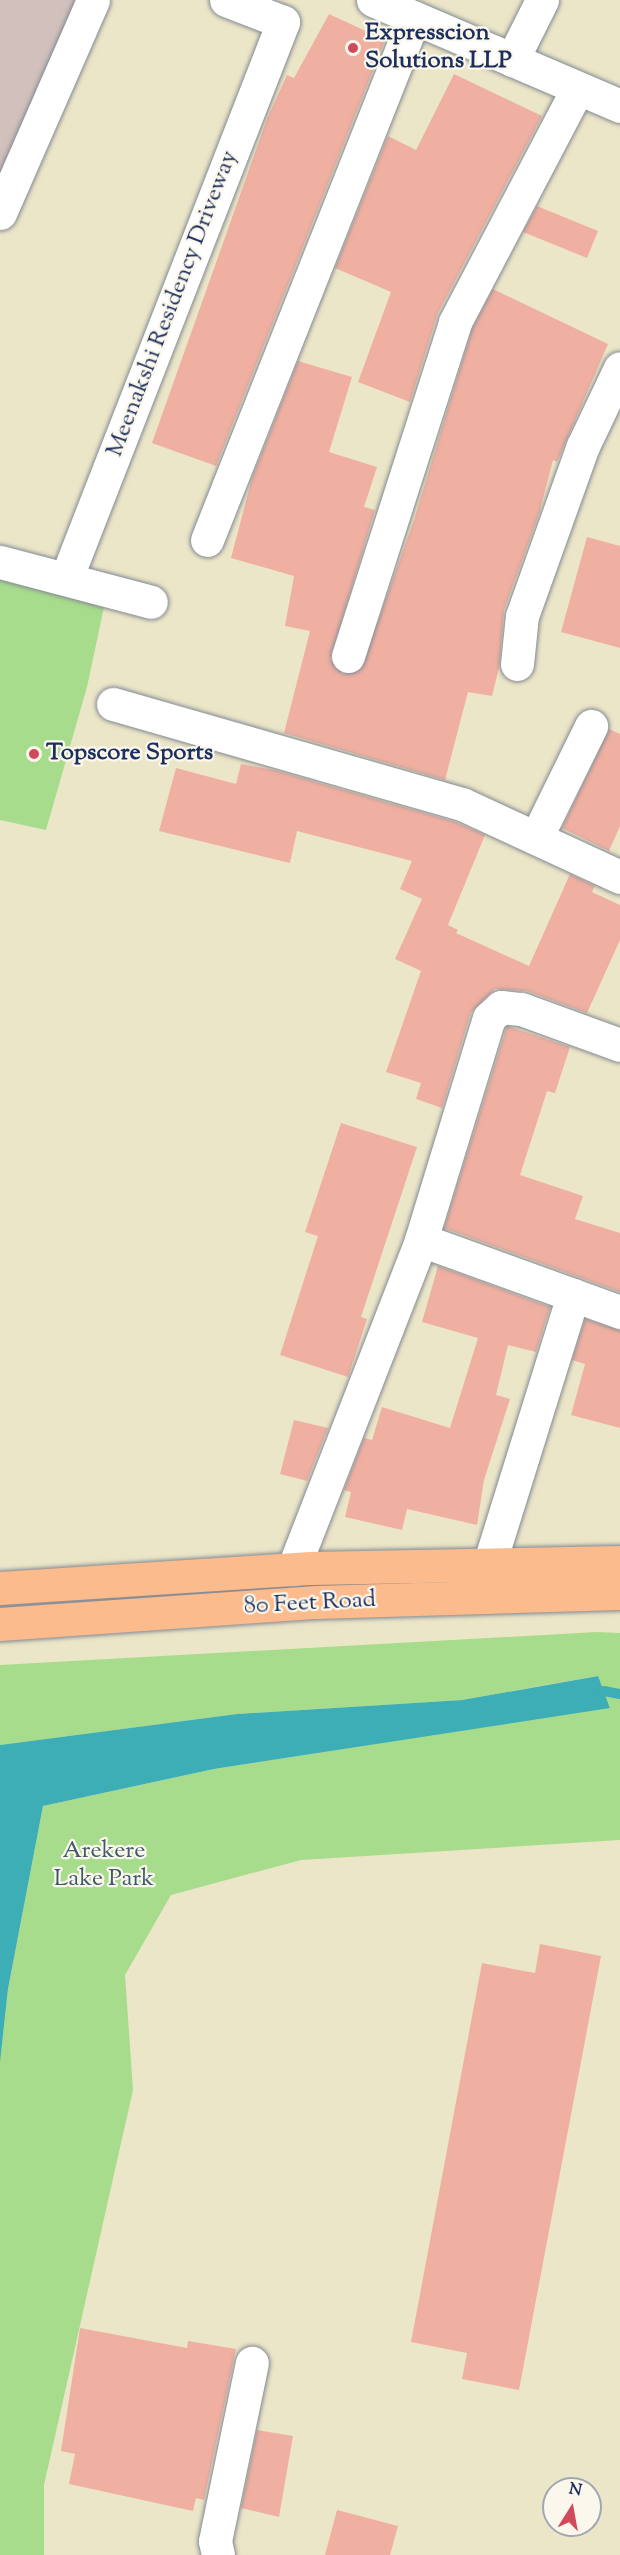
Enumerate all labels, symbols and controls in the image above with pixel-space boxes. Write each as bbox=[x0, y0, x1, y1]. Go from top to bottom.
place label: Expresscion Solutions LLP bbox=[365, 20, 512, 76]
marker: Expresscion Solutions LLP bbox=[346, 41, 360, 55]
street label: Meenakshi Residency Driveway bbox=[101, 147, 245, 461]
place label: Topscore Sports bbox=[46, 740, 213, 768]
marker: Topscore Sports bbox=[27, 747, 41, 761]
street label: 80 Feet Road bbox=[243, 1586, 377, 1622]
park label: Arekere Lake Park bbox=[54, 1838, 154, 1894]
north arrow bbox=[542, 2477, 602, 2537]
text: N bbox=[567, 2478, 584, 2503]

